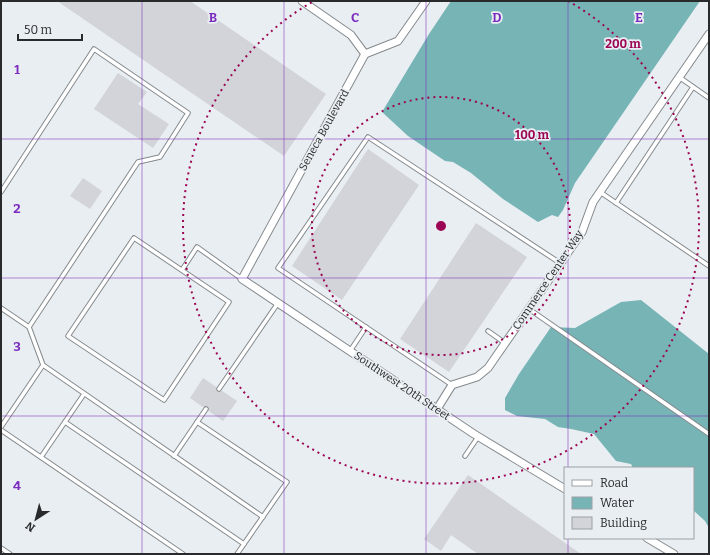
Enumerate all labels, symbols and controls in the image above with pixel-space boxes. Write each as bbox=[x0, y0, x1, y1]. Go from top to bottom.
text: B bbox=[209, 10, 217, 25]
text: C bbox=[351, 10, 359, 25]
text: D bbox=[492, 10, 502, 25]
text: E bbox=[635, 10, 643, 25]
scale bar bbox=[18, 16, 82, 42]
text: 50 m bbox=[24, 23, 53, 37]
text: 200 m bbox=[605, 37, 641, 51]
text: 1 bbox=[14, 62, 20, 77]
street label: Seneca Boulevard bbox=[296, 87, 352, 173]
text: 100 m bbox=[515, 128, 550, 142]
text: 2 bbox=[13, 201, 21, 216]
centre of rings bbox=[434, 219, 448, 233]
street label: Commerce Center Way bbox=[510, 228, 586, 332]
text: 3 bbox=[13, 339, 21, 354]
street label: Southwest 20th Street bbox=[351, 349, 453, 423]
legend bbox=[564, 467, 694, 539]
text: Road bbox=[600, 476, 628, 490]
text: 4 bbox=[13, 478, 21, 493]
text: Water bbox=[600, 496, 635, 510]
north arrow bbox=[16, 499, 56, 539]
text: Building bbox=[600, 516, 647, 530]
text: N bbox=[23, 519, 38, 534]

